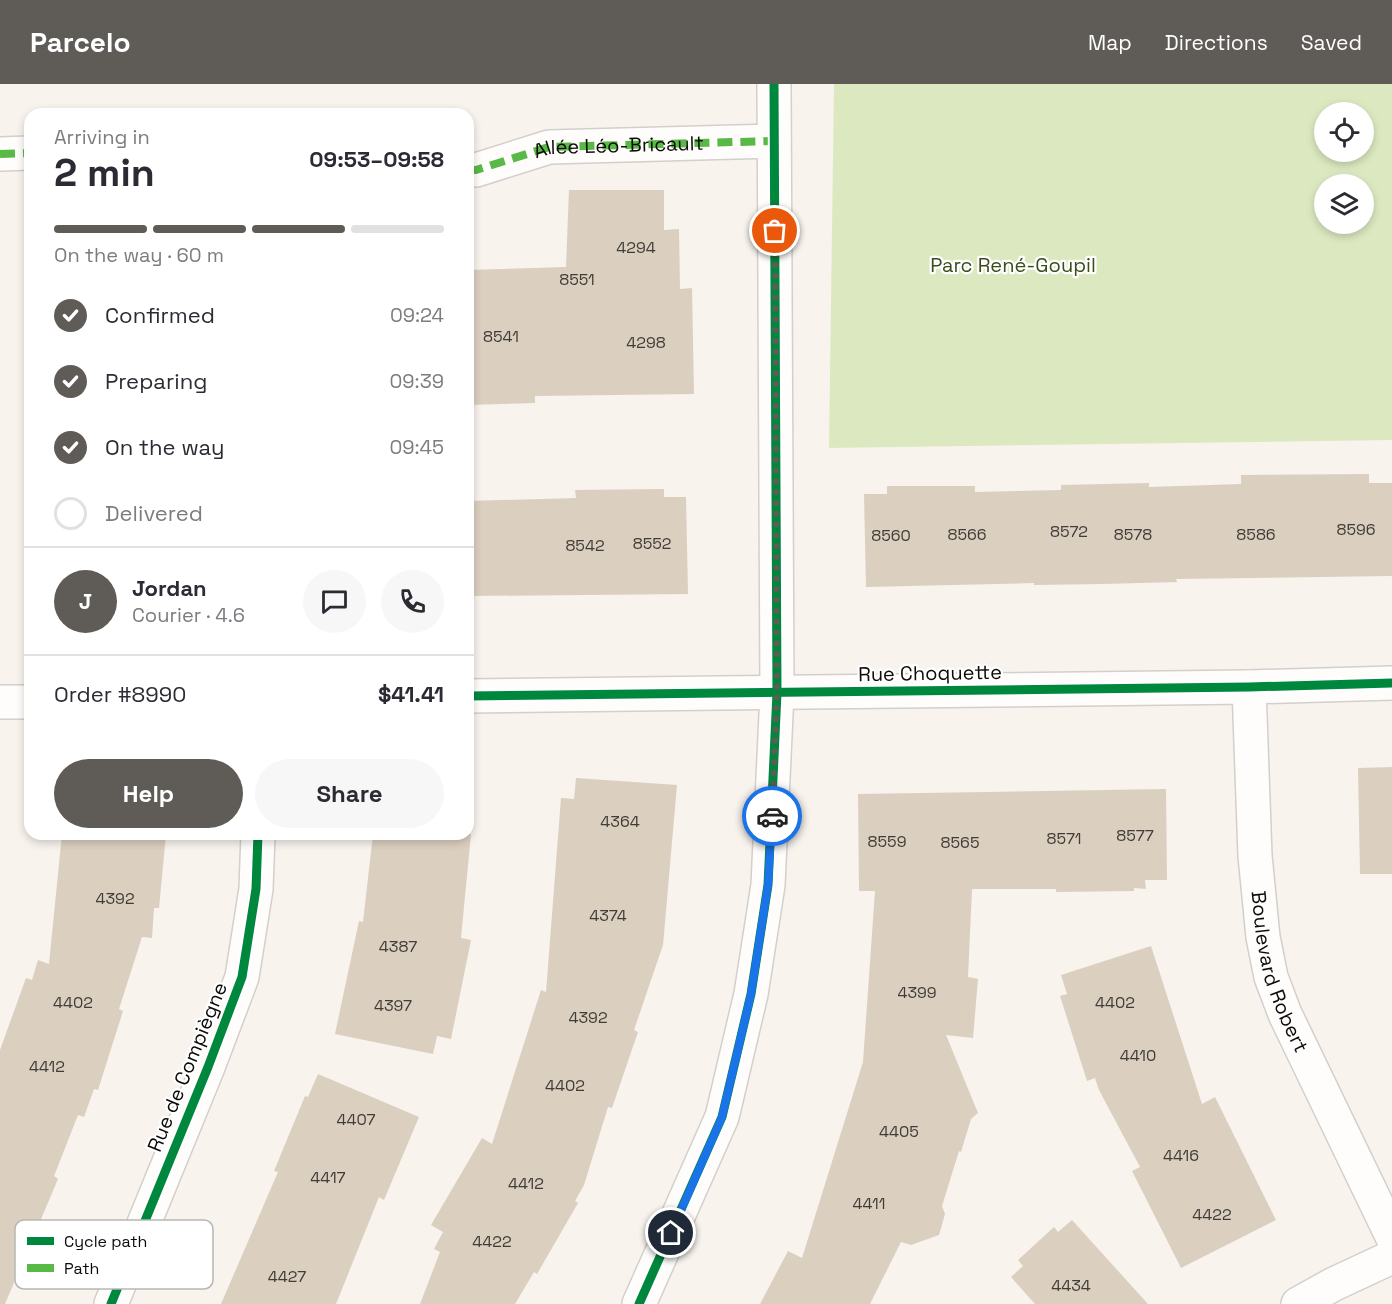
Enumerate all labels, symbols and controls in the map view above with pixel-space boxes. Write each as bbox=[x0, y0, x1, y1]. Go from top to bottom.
text: Parcelo bbox=[30, 24, 131, 60]
text: Map bbox=[1088, 29, 1132, 56]
text: Directions bbox=[1165, 29, 1268, 56]
text: Saved bbox=[1301, 29, 1362, 56]
map controls bbox=[1314, 102, 1374, 234]
button: locate bbox=[1314, 102, 1374, 162]
text: Arriving in bbox=[54, 124, 150, 150]
street label: Allée Léo-Bricault bbox=[530, 130, 704, 164]
text: 09:53–09:58 bbox=[309, 145, 444, 173]
text: 2 min bbox=[54, 148, 155, 197]
button: layers bbox=[1314, 174, 1374, 234]
pin bbox=[749, 205, 800, 256]
icon: bag bbox=[758, 214, 791, 247]
house number: 4294 bbox=[616, 237, 656, 258]
text: On the way · 60 m bbox=[54, 242, 224, 268]
park label: Parc René-Goupil bbox=[930, 252, 1096, 278]
house number: 8551 bbox=[559, 269, 595, 290]
icon: check bbox=[54, 299, 87, 332]
text: Confirmed bbox=[105, 301, 215, 329]
text: 09:24 bbox=[390, 302, 444, 328]
house number: 8541 bbox=[483, 326, 519, 347]
house number: 4298 bbox=[626, 332, 666, 353]
icon: check bbox=[54, 365, 87, 398]
text: Preparing bbox=[105, 367, 207, 395]
text: 09:39 bbox=[390, 368, 444, 394]
icon: check bbox=[54, 431, 87, 464]
text: On the way bbox=[105, 433, 224, 461]
text: 09:45 bbox=[389, 434, 444, 460]
text: Delivered bbox=[105, 499, 203, 527]
house number: 8596 bbox=[1336, 519, 1376, 540]
house number: 8572 bbox=[1050, 521, 1088, 542]
house number: 8566 bbox=[947, 524, 987, 545]
house number: 8578 bbox=[1114, 524, 1152, 545]
house number: 8586 bbox=[1236, 524, 1276, 545]
house number: 8560 bbox=[871, 525, 911, 546]
house number: 8552 bbox=[633, 533, 671, 554]
house number: 8542 bbox=[565, 535, 605, 556]
button: chat bbox=[303, 570, 366, 633]
button: phone bbox=[381, 570, 444, 633]
text: Jordan bbox=[132, 574, 207, 602]
text: J bbox=[79, 587, 92, 615]
text: Courier · 4.6 bbox=[132, 602, 245, 628]
street label: Rue Choquette bbox=[858, 659, 1002, 687]
text: Order #8990 bbox=[54, 680, 186, 708]
text: $41.41 bbox=[378, 680, 444, 708]
button: Help bbox=[54, 759, 243, 828]
button: Share bbox=[255, 759, 444, 828]
courier bbox=[742, 786, 802, 846]
icon: car bbox=[756, 800, 789, 833]
house number: 4364 bbox=[600, 811, 640, 832]
house number: 8577 bbox=[1116, 825, 1154, 846]
house number: 8571 bbox=[1047, 828, 1081, 849]
house number: 8559 bbox=[868, 831, 906, 852]
house number: 8565 bbox=[941, 832, 979, 853]
house number: 4392 bbox=[95, 888, 135, 909]
street label: Boulevard Robert bbox=[1245, 890, 1315, 1057]
house number: 4374 bbox=[589, 905, 627, 926]
house number: 4387 bbox=[379, 936, 417, 957]
street label: Rue de Compiègne bbox=[141, 978, 233, 1156]
house number: 4399 bbox=[897, 982, 937, 1003]
house number: 4402 bbox=[53, 992, 93, 1013]
house number: 4402 bbox=[1095, 992, 1135, 1013]
house number: 4397 bbox=[374, 995, 412, 1016]
house number: 4392 bbox=[568, 1007, 608, 1028]
house number: 4410 bbox=[1120, 1045, 1156, 1066]
house number: 4412 bbox=[29, 1056, 65, 1077]
house number: 4402 bbox=[545, 1075, 585, 1096]
house number: 4407 bbox=[337, 1109, 376, 1130]
house number: 4405 bbox=[879, 1121, 919, 1142]
house number: 4416 bbox=[1163, 1145, 1199, 1166]
house number: 4417 bbox=[310, 1167, 346, 1188]
house number: 4412 bbox=[508, 1173, 544, 1194]
house number: 4411 bbox=[853, 1193, 885, 1214]
house number: 4422 bbox=[1192, 1204, 1232, 1225]
pin bbox=[645, 1207, 696, 1258]
icon: home bbox=[654, 1216, 687, 1249]
legend bbox=[15, 1220, 213, 1289]
text: Cycle path bbox=[64, 1231, 147, 1252]
house number: 4422 bbox=[472, 1231, 512, 1252]
text: Path bbox=[64, 1258, 99, 1279]
house number: 4427 bbox=[268, 1266, 306, 1287]
house number: 4434 bbox=[1051, 1275, 1091, 1296]

